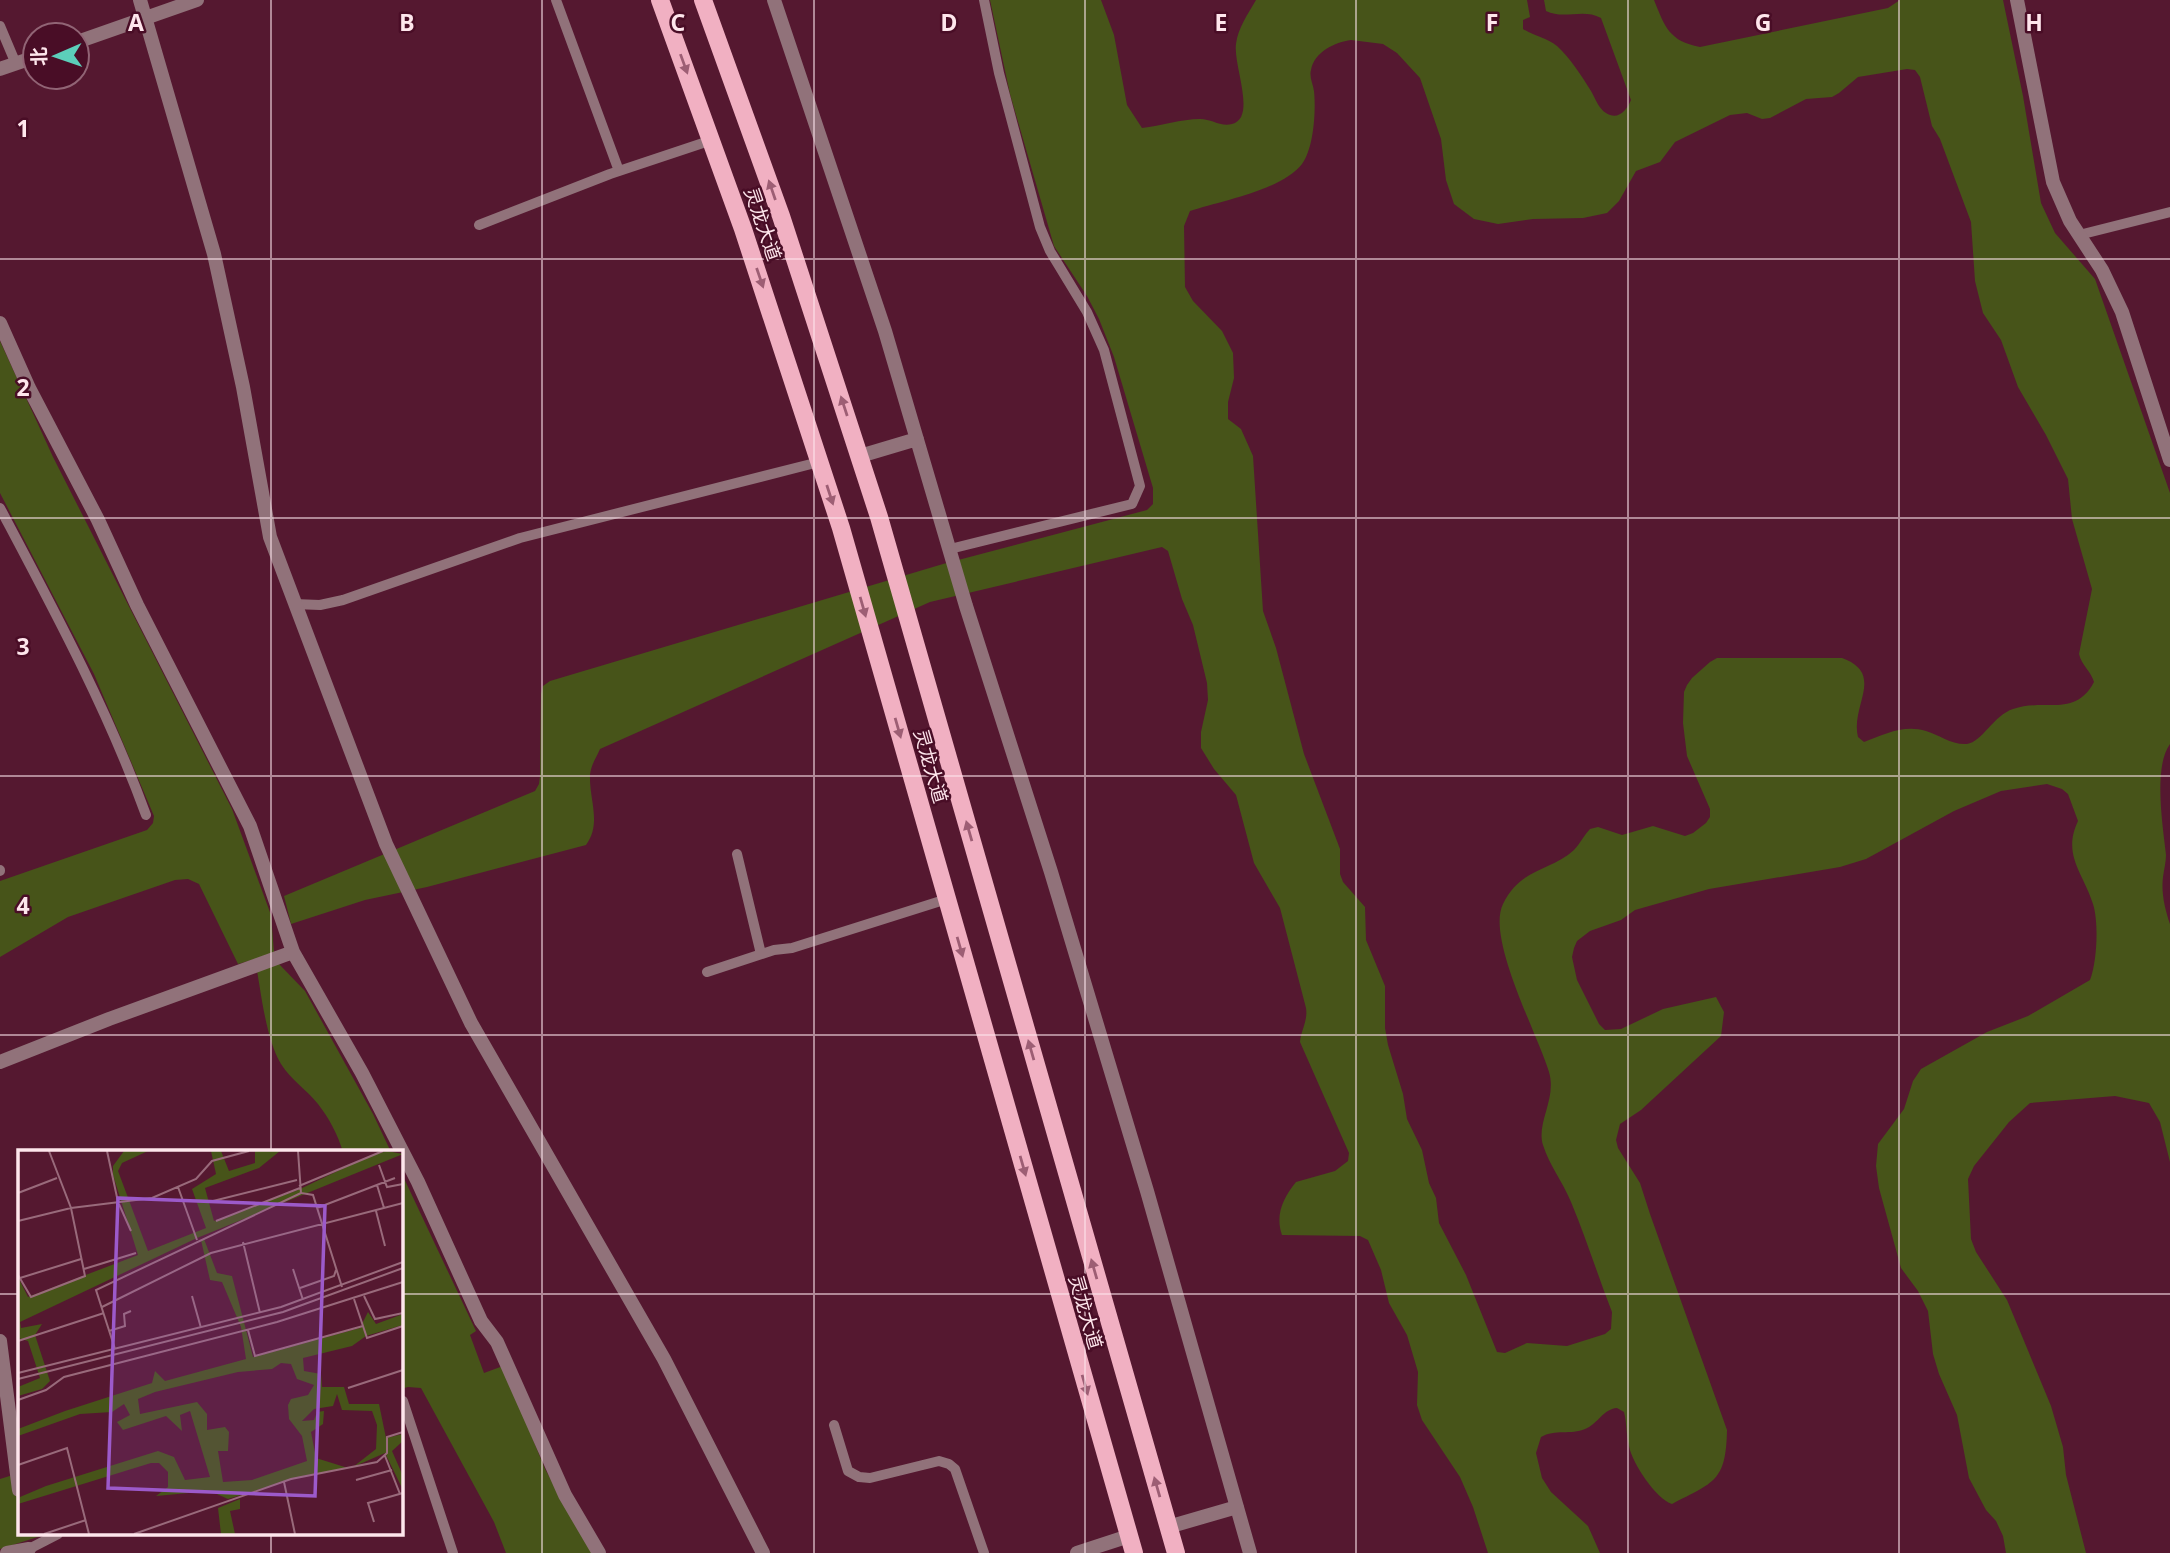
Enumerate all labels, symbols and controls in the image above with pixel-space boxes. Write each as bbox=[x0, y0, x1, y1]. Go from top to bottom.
text: A bbox=[128, 6, 144, 38]
text: B bbox=[399, 6, 415, 38]
text: C bbox=[671, 6, 686, 38]
text: D bbox=[941, 6, 957, 38]
text: E bbox=[1215, 6, 1227, 38]
text: F bbox=[1486, 6, 1498, 38]
text: G bbox=[1755, 6, 1771, 38]
text: H bbox=[2025, 6, 2043, 38]
north arrow bbox=[21, 21, 91, 91]
text: 北 bbox=[26, 47, 52, 67]
one-way arrow bbox=[679, 53, 690, 74]
text: 1 bbox=[16, 112, 30, 144]
one-way arrow bbox=[766, 180, 777, 201]
street label: 灵龙大道 bbox=[738, 184, 788, 264]
one-way arrow bbox=[755, 268, 766, 289]
text: 2 bbox=[16, 371, 30, 403]
one-way arrow bbox=[838, 396, 849, 417]
one-way arrow bbox=[825, 485, 836, 506]
one-way arrow bbox=[859, 597, 869, 618]
text: 3 bbox=[16, 630, 30, 662]
one-way arrow bbox=[893, 718, 904, 740]
street label: 灵龙大道 bbox=[908, 726, 954, 806]
one-way arrow bbox=[963, 820, 974, 842]
text: 4 bbox=[16, 889, 30, 921]
one-way arrow bbox=[956, 937, 966, 958]
one-way arrow bbox=[1026, 1039, 1036, 1060]
inset map bbox=[18, 1150, 402, 1536]
one-way arrow bbox=[1018, 1156, 1028, 1177]
one-way arrow bbox=[1088, 1257, 1099, 1279]
street label: 灵龙大道 bbox=[1063, 1272, 1109, 1352]
one-way arrow bbox=[1081, 1374, 1091, 1395]
one-way arrow bbox=[1151, 1477, 1161, 1498]

